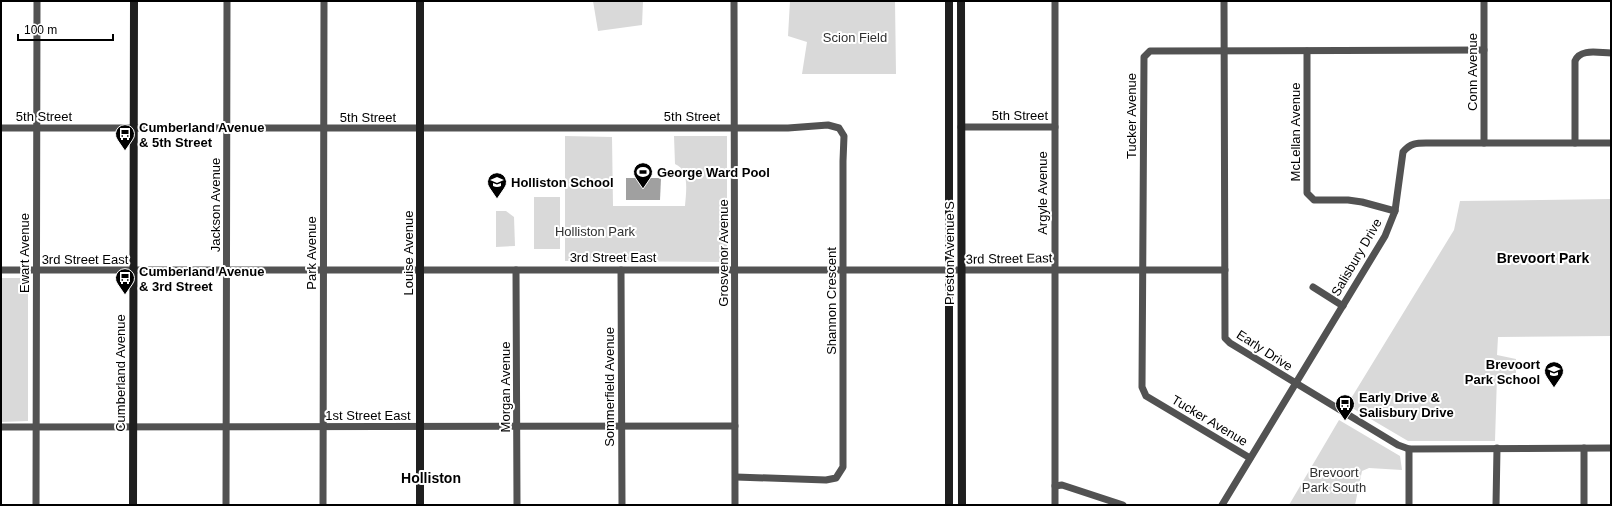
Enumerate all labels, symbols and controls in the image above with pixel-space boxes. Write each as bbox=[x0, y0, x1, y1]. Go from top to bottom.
scale bar bbox=[18, 16, 113, 42]
text: 100 m bbox=[24, 23, 57, 37]
park label: Scion Field bbox=[823, 30, 887, 45]
street label: Conn Avenue bbox=[1465, 33, 1480, 111]
street label: Tucker Avenue bbox=[1124, 73, 1139, 159]
street label: McLellan Avenue bbox=[1288, 83, 1303, 181]
street label: 5th Street bbox=[992, 108, 1049, 123]
street label: 5th Street bbox=[16, 109, 73, 124]
street label: 5th Street bbox=[664, 109, 721, 124]
street label: 5th Street bbox=[340, 110, 397, 125]
place label: Cumberland Avenue & 5th Street bbox=[139, 120, 264, 150]
bus stop icon: Cumberland Avenue & 5th Street bbox=[114, 123, 136, 151]
street label: Argyle Avenue bbox=[1035, 151, 1050, 235]
street label: Jackson Avenue bbox=[208, 158, 223, 252]
sports icon: George Ward Pool bbox=[632, 161, 654, 189]
place label: George Ward Pool bbox=[657, 165, 770, 180]
school or university icon: Holliston School bbox=[486, 171, 508, 199]
place label: Holliston School bbox=[511, 175, 614, 190]
street label: Grosvenor Avenue bbox=[716, 199, 731, 307]
street label: Preston Avenue S bbox=[942, 201, 957, 305]
street label: Louise Avenue bbox=[401, 210, 416, 296]
street label: Ewart Avenue bbox=[17, 213, 32, 293]
street label: Park Avenue bbox=[304, 216, 319, 290]
street label: Salisbury Drive bbox=[1328, 216, 1385, 299]
park label: Holliston Park bbox=[555, 224, 636, 239]
street label: Shannon Crescent bbox=[824, 247, 839, 355]
street label: 3rd Street East bbox=[570, 250, 657, 265]
street label: 3rd Street East bbox=[966, 250, 1053, 267]
district label: Brevoort Park bbox=[1497, 250, 1590, 266]
street label: 3rd Street East bbox=[42, 252, 129, 267]
place label: Cumberland Avenue & 3rd Street bbox=[139, 264, 264, 294]
bus stop icon: Cumberland Avenue & 3rd Street bbox=[114, 267, 136, 295]
street label: Cumberland Avenue bbox=[113, 314, 128, 432]
street label: Sommerfield Avenue bbox=[602, 327, 617, 447]
street label: Early Drive bbox=[1234, 327, 1295, 374]
street label: Morgan Avenue bbox=[498, 342, 513, 432]
place label: Brevoort Park School bbox=[1465, 357, 1541, 387]
school or university icon: Brevoort Park School bbox=[1543, 360, 1565, 388]
place label: Early Drive & Salisbury Drive bbox=[1359, 390, 1454, 420]
street label: Tucker Avenue bbox=[1169, 392, 1250, 449]
bus stop icon: Early Drive & Salisbury Drive bbox=[1334, 393, 1356, 421]
street label: 1st Street East bbox=[325, 408, 411, 423]
park label: Brevoort Park South bbox=[1302, 465, 1366, 495]
district label: Holliston bbox=[401, 470, 461, 486]

